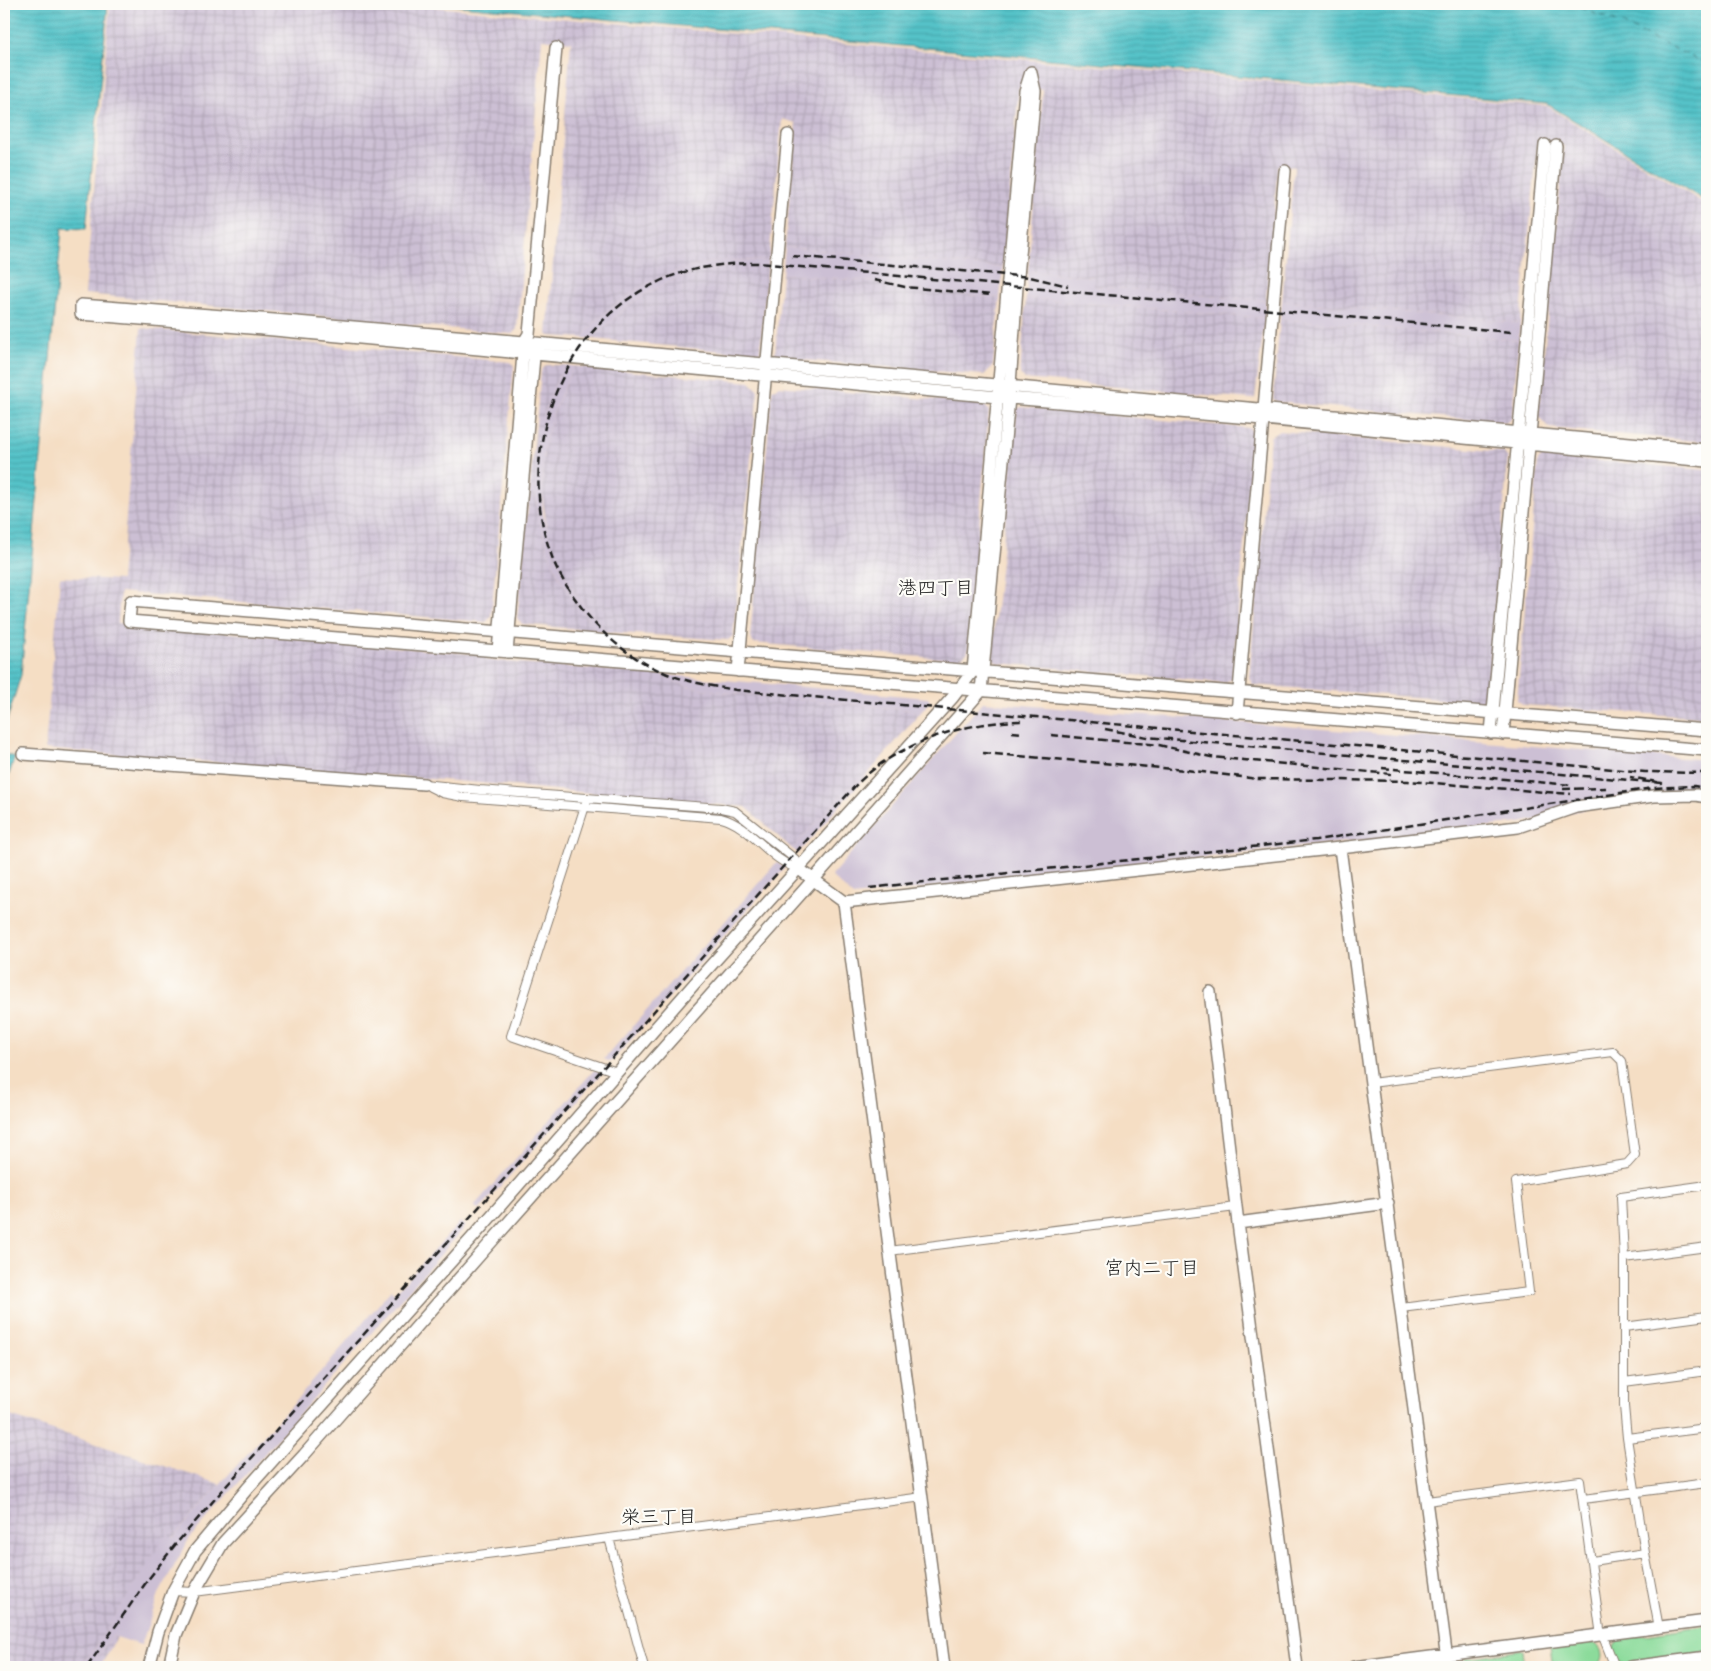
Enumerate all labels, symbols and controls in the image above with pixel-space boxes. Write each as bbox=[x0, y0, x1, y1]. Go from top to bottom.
district label: 港四丁目 bbox=[898, 576, 974, 600]
district label: 宮内二丁目 bbox=[1104, 1256, 1200, 1280]
district label: 栄三丁目 bbox=[621, 1505, 697, 1529]

